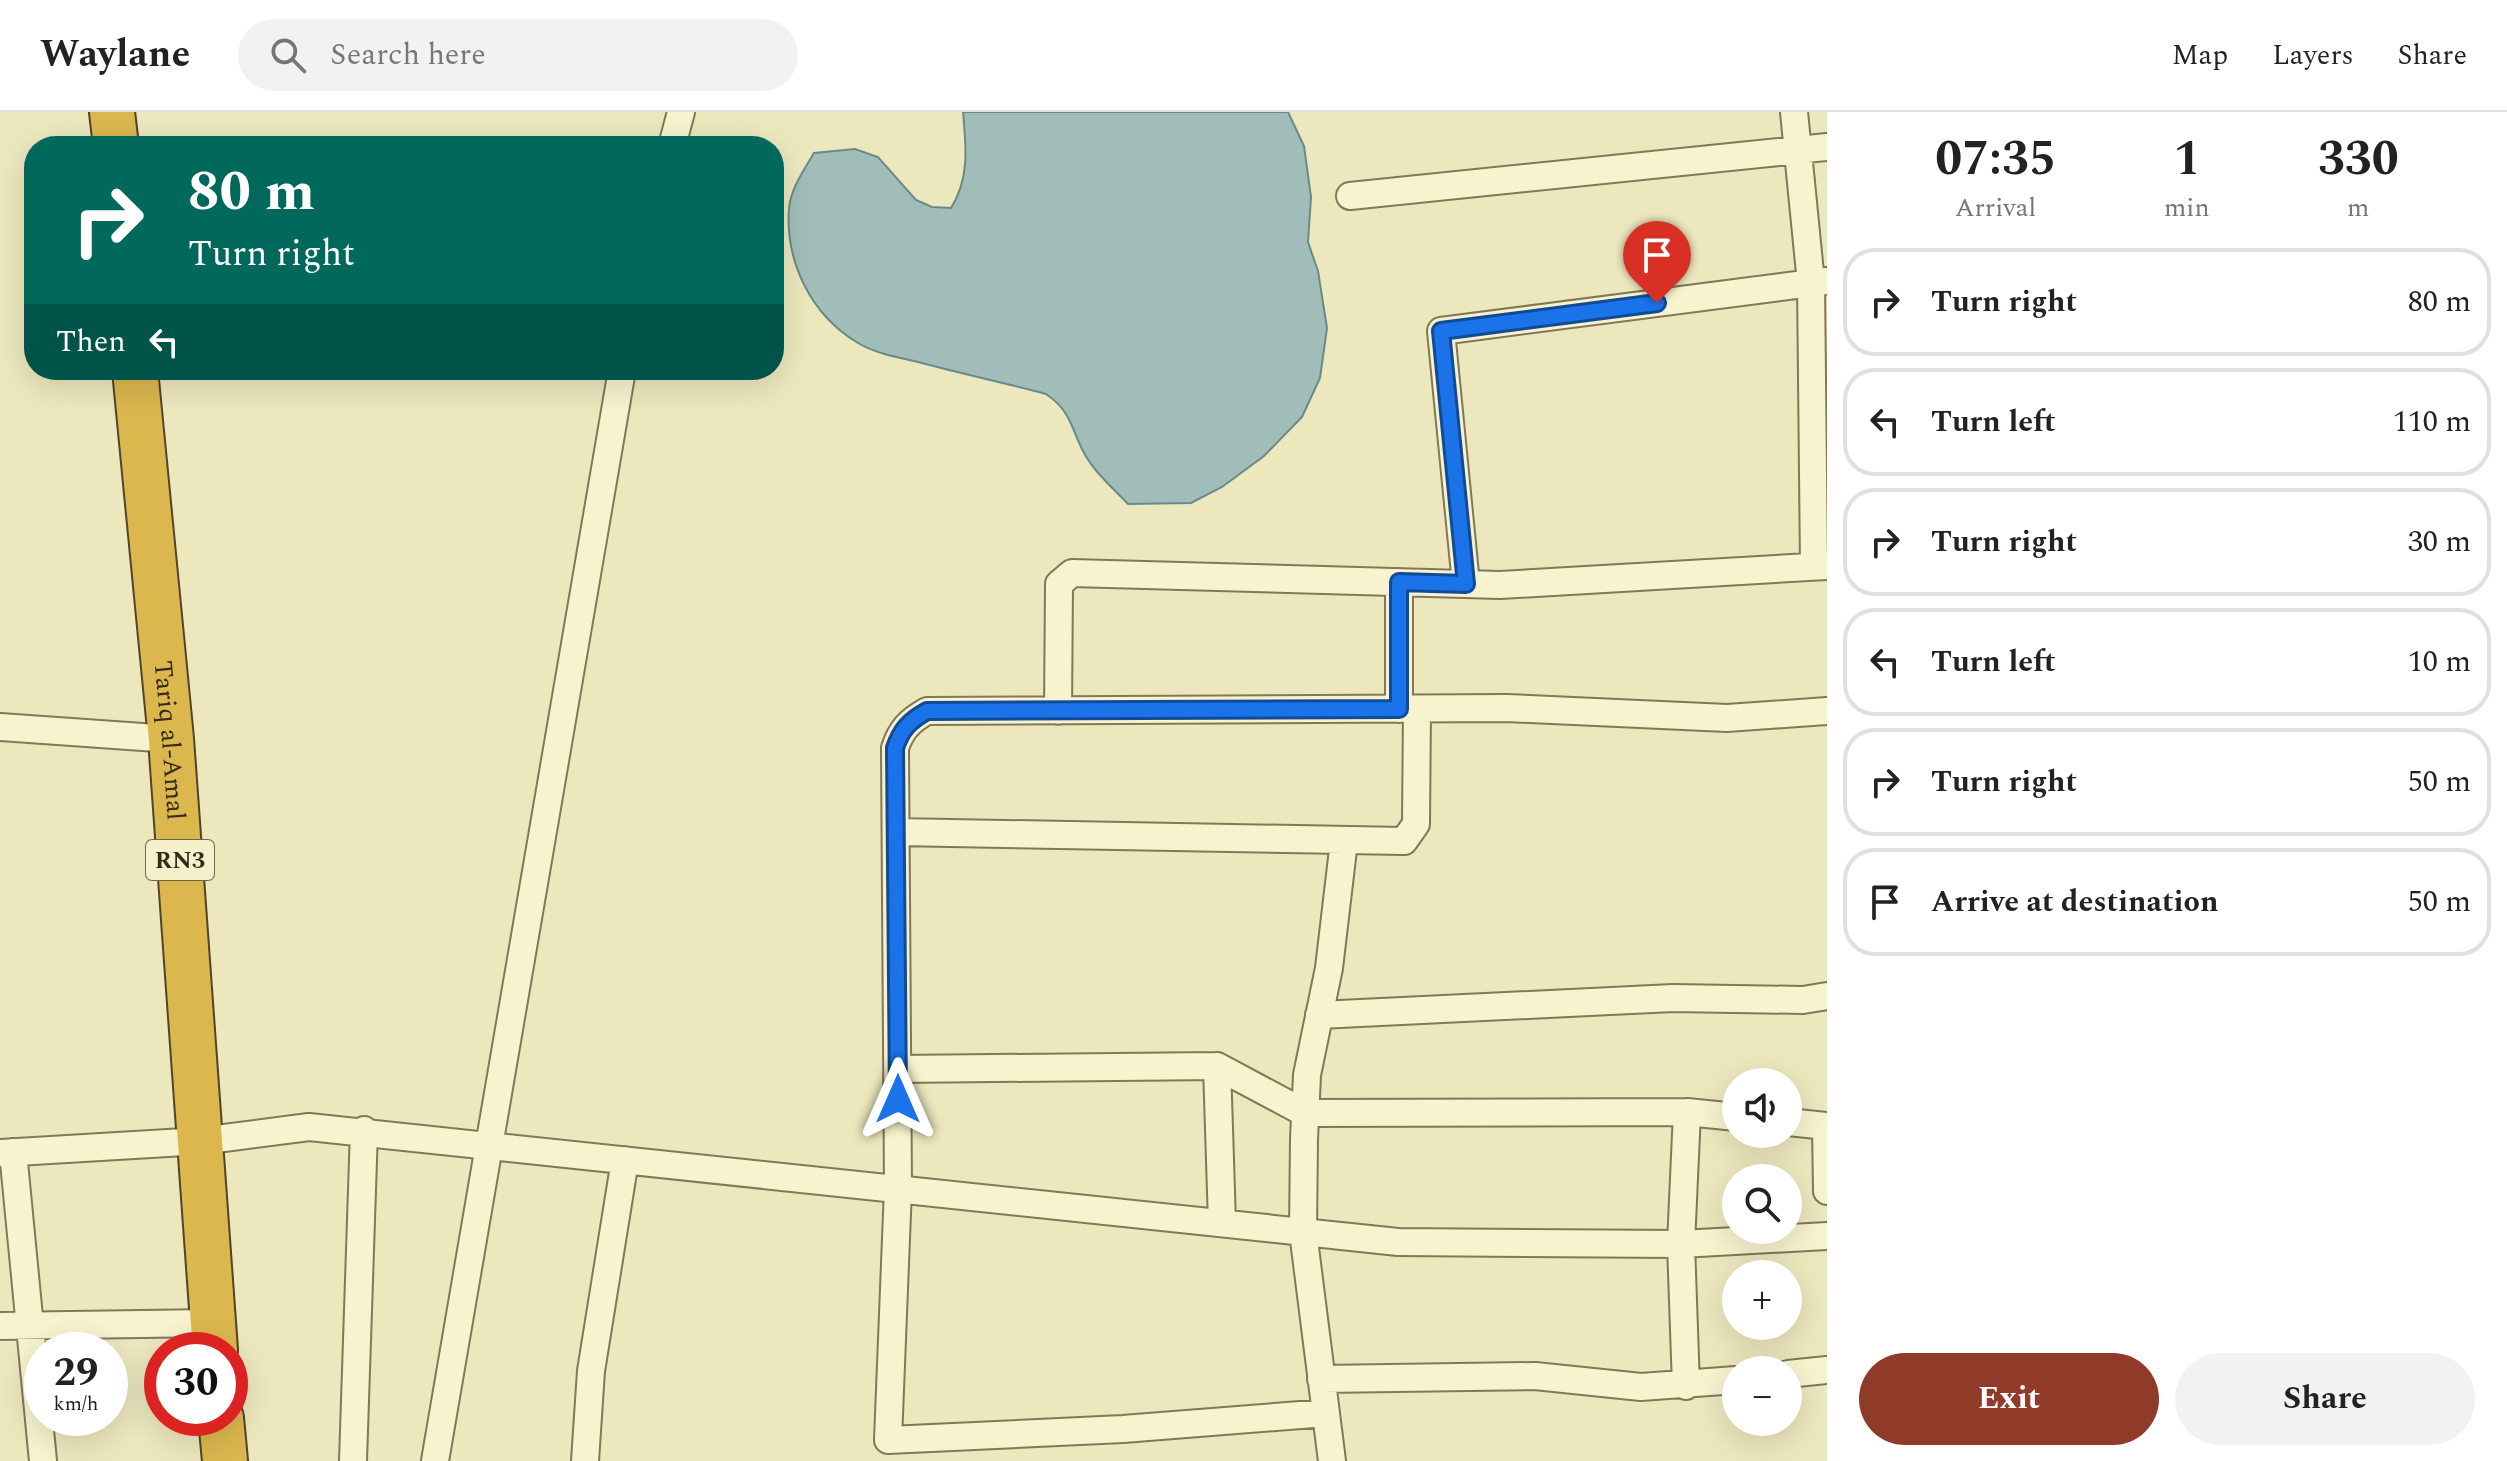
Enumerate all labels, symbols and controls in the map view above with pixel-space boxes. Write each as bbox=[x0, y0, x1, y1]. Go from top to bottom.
search box bbox=[238, 19, 798, 91]
text: Waylane bbox=[40, 26, 190, 84]
text: Search here bbox=[330, 32, 486, 78]
icon: search bbox=[266, 33, 310, 77]
text: Map bbox=[2172, 34, 2228, 77]
text: Layers bbox=[2272, 34, 2354, 77]
text: Share bbox=[2398, 34, 2467, 77]
text: 07:35 bbox=[1935, 123, 2056, 196]
text: 1 bbox=[2173, 123, 2200, 196]
text: 330 bbox=[2318, 123, 2399, 196]
text: 80 m bbox=[188, 150, 315, 235]
icon: right bbox=[56, 168, 160, 272]
text: Arrival bbox=[1955, 188, 2036, 228]
text: min bbox=[2164, 188, 2210, 228]
text: m bbox=[2347, 188, 2369, 228]
pin bbox=[1623, 221, 1691, 303]
text: Turn right bbox=[188, 227, 355, 282]
icon: arrive bbox=[1635, 233, 1679, 277]
text: Turn right bbox=[1931, 279, 2077, 325]
text: 80 m bbox=[2408, 279, 2471, 325]
icon: right bbox=[1863, 280, 1907, 324]
text: Then bbox=[56, 319, 126, 365]
icon: left bbox=[142, 320, 186, 364]
text: Turn left bbox=[1931, 399, 2056, 445]
text: 110 m bbox=[2393, 399, 2471, 445]
icon: left bbox=[1863, 400, 1907, 444]
text: Turn right bbox=[1931, 519, 2077, 565]
text: 30 m bbox=[2408, 519, 2471, 565]
icon: right bbox=[1863, 520, 1907, 564]
text: Turn left bbox=[1931, 639, 2056, 685]
text: 10 m bbox=[2408, 639, 2471, 685]
icon: left bbox=[1863, 640, 1907, 684]
street label: Tariq al-Amal bbox=[142, 659, 196, 822]
text: Turn right bbox=[1931, 759, 2077, 805]
text: 50 m bbox=[2408, 759, 2471, 805]
icon: right bbox=[1863, 760, 1907, 804]
road number: RN3 bbox=[146, 840, 214, 880]
text: Arrive at destination bbox=[1931, 879, 2218, 925]
text: 50 m bbox=[2408, 879, 2471, 925]
icon: arrive bbox=[1863, 880, 1907, 924]
position arrow bbox=[856, 1057, 940, 1141]
map controls bbox=[1722, 1068, 1802, 1436]
button: sound bbox=[1722, 1068, 1802, 1148]
button: search bbox=[1722, 1164, 1802, 1244]
button: + bbox=[1722, 1260, 1802, 1340]
speed limit sign: 30 bbox=[144, 1332, 248, 1436]
text: 29 bbox=[54, 1343, 98, 1404]
button: Exit bbox=[1859, 1353, 2159, 1445]
button: Share bbox=[2175, 1353, 2475, 1445]
button: − bbox=[1722, 1356, 1802, 1436]
text: km/h bbox=[54, 1389, 99, 1419]

